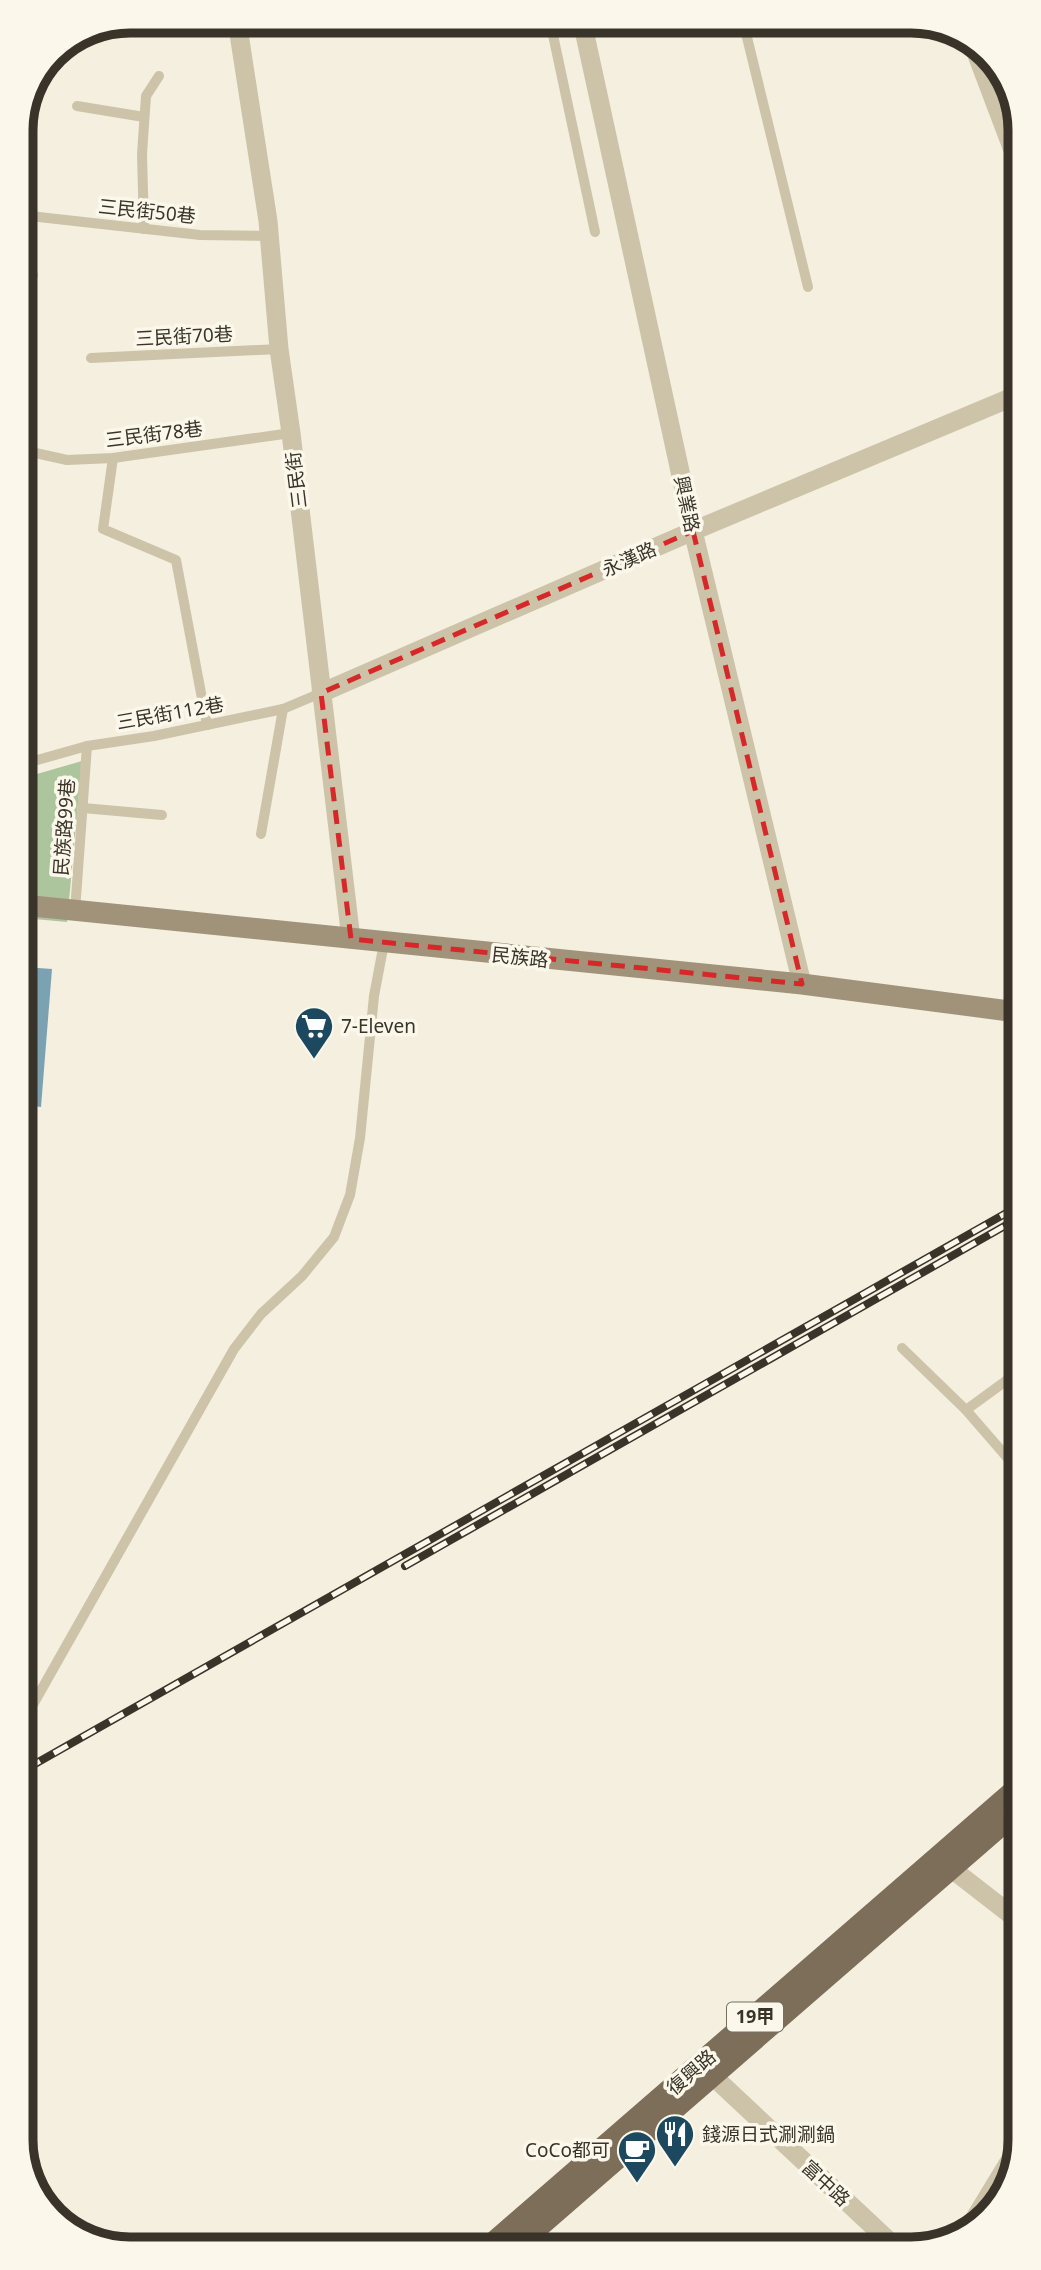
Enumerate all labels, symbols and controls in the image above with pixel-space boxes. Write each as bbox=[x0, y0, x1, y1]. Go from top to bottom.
street label: 三民街50巷 bbox=[97, 193, 197, 229]
street label: 三民街70巷 bbox=[135, 320, 233, 352]
street label: 三民街78巷 bbox=[104, 415, 204, 453]
street label: 三民街 bbox=[280, 450, 312, 510]
street label: 興業路 bbox=[668, 473, 706, 535]
street label: 永漢路 bbox=[598, 536, 660, 582]
street label: 三民街112巷 bbox=[114, 691, 226, 735]
street label: 民族路99巷 bbox=[48, 777, 80, 877]
street label: 民族路 bbox=[490, 941, 550, 973]
supermarket icon: 7-Eleven bbox=[293, 1005, 335, 1060]
place label: 7-Eleven bbox=[341, 1013, 416, 1039]
road number: 19甲 bbox=[727, 2003, 783, 2032]
street label: 復興路 bbox=[661, 2043, 721, 2101]
restaurant icon: 錢源日式涮涮鍋 bbox=[654, 2113, 696, 2168]
place label: 錢源日式涮涮鍋 bbox=[702, 2121, 835, 2147]
cafe icon: CoCo都可 bbox=[616, 2129, 658, 2184]
place label: CoCo都可 bbox=[525, 2137, 610, 2163]
street label: 富中路 bbox=[796, 2154, 856, 2212]

